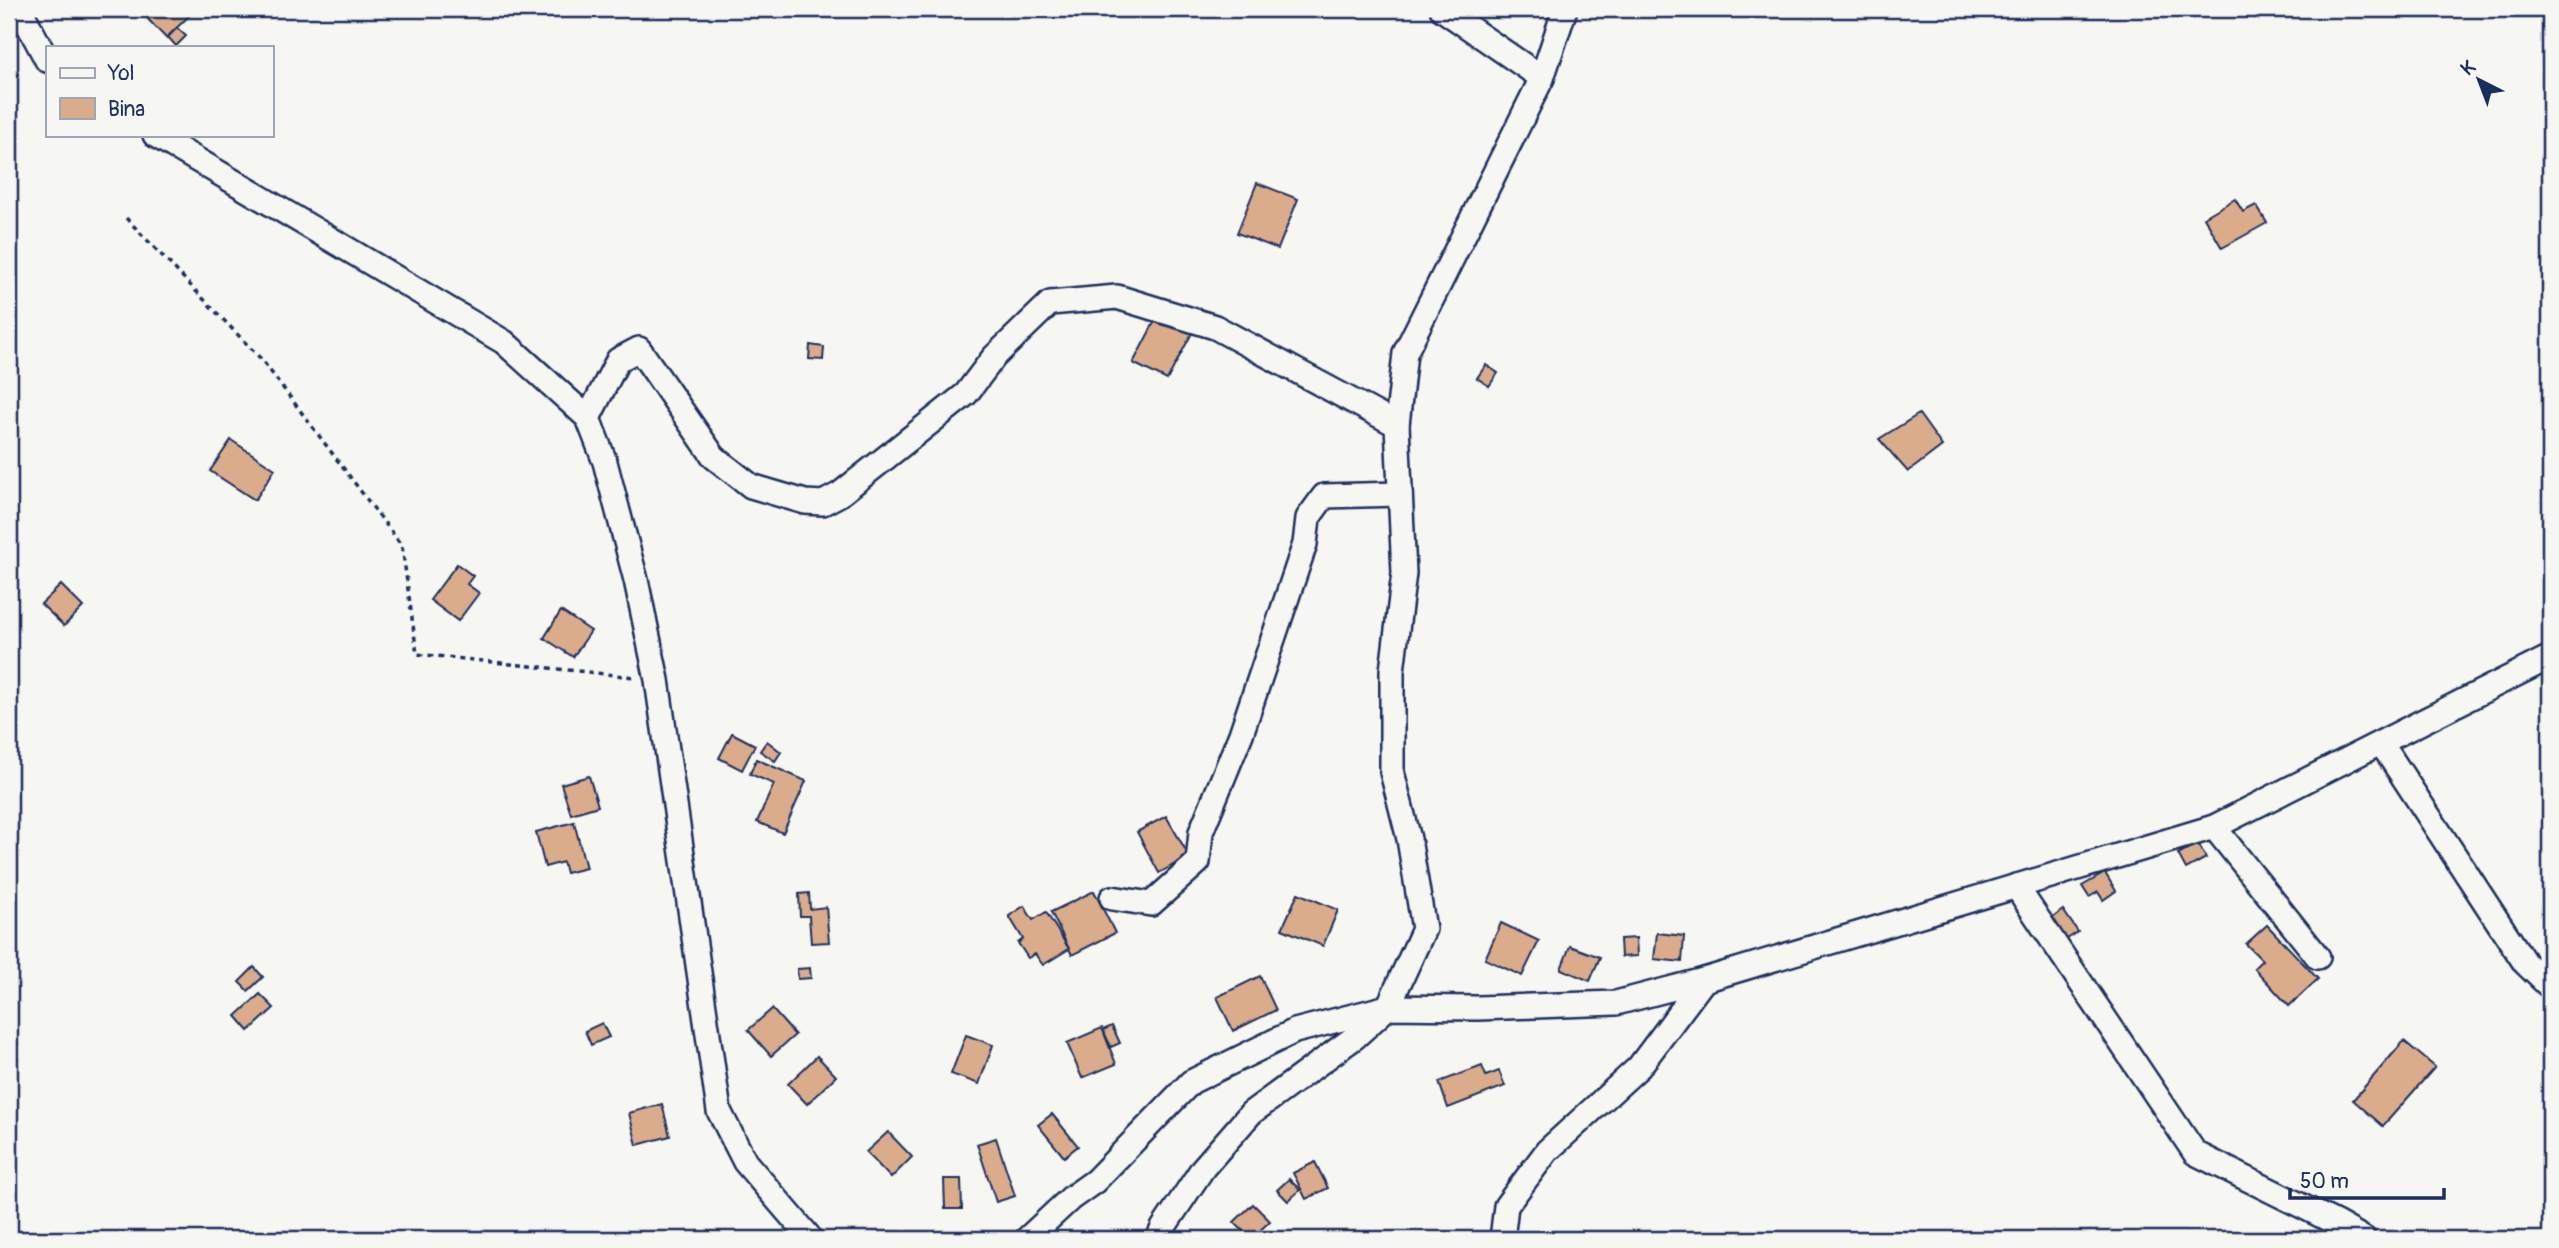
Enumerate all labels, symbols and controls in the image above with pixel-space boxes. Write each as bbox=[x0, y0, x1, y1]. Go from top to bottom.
legend bbox=[46, 46, 273, 136]
north arrow bbox=[2444, 46, 2514, 116]
text: K bbox=[2456, 55, 2481, 81]
text: Yol bbox=[107, 60, 135, 87]
text: Bina bbox=[108, 96, 145, 123]
scale bar bbox=[2290, 1157, 2444, 1201]
text: 50 m bbox=[2300, 1168, 2349, 1195]

